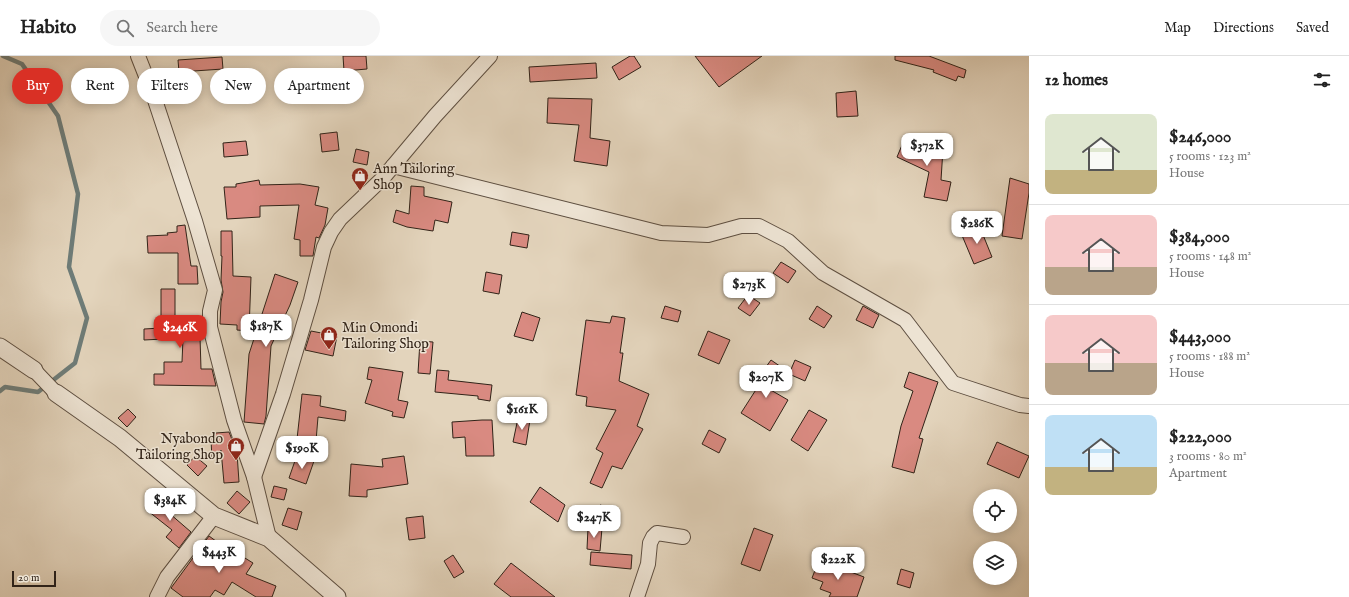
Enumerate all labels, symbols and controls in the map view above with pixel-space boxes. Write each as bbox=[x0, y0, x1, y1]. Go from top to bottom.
search box bbox=[100, 10, 380, 46]
text: Habito bbox=[20, 16, 76, 40]
icon: search bbox=[114, 17, 136, 39]
text: Search here bbox=[146, 18, 218, 37]
text: Map bbox=[1164, 19, 1191, 37]
text: Directions bbox=[1213, 19, 1274, 37]
text: Saved bbox=[1296, 19, 1329, 37]
chip: Buy bbox=[12, 68, 63, 104]
chip: Rent bbox=[71, 68, 129, 104]
chip: Filters bbox=[137, 68, 202, 104]
chip: New bbox=[210, 68, 266, 104]
chip: Apartment bbox=[274, 68, 364, 104]
icon: filters bbox=[1311, 69, 1333, 91]
text: 12 homes bbox=[1045, 70, 1108, 91]
text: $246,000 bbox=[1169, 127, 1231, 148]
icon: home bbox=[1077, 130, 1125, 178]
pin: $372K bbox=[899, 133, 955, 167]
text: $372K bbox=[910, 137, 944, 154]
text: 5 rooms · 123 m² bbox=[1169, 148, 1251, 165]
place label: Ann Tailoring Shop bbox=[372, 160, 455, 194]
text: House bbox=[1169, 165, 1204, 182]
shop icon: Ann Tailoring Shop bbox=[350, 166, 370, 191]
pin: $286K bbox=[949, 211, 1005, 245]
text: $286K bbox=[960, 215, 994, 232]
text: $384,000 bbox=[1169, 227, 1230, 248]
icon: home bbox=[1077, 231, 1125, 279]
text: 5 rooms · 148 m² bbox=[1169, 248, 1251, 265]
text: House bbox=[1169, 265, 1204, 282]
pin: $273K bbox=[721, 272, 777, 306]
text: $273K bbox=[732, 276, 766, 293]
pin: $187K bbox=[238, 314, 294, 348]
pin: $246K bbox=[152, 315, 208, 349]
text: $187K bbox=[250, 318, 282, 335]
text: $246K bbox=[163, 319, 197, 336]
place label: Min Omondi Tailoring Shop bbox=[342, 319, 429, 353]
shop icon: Min Omondi Tailoring Shop bbox=[319, 325, 339, 350]
text: $443,000 bbox=[1169, 327, 1231, 348]
icon: home bbox=[1077, 331, 1125, 379]
text: 5 rooms · 188 m² bbox=[1169, 348, 1250, 365]
pin: $207K bbox=[738, 365, 794, 399]
text: House bbox=[1169, 365, 1204, 382]
text: $207K bbox=[748, 369, 784, 386]
pin: $161K bbox=[494, 397, 550, 431]
text: $161K bbox=[506, 401, 538, 418]
text: $222,000 bbox=[1169, 427, 1232, 448]
place label: Nyabondo Tailoring Shop bbox=[136, 430, 223, 464]
icon: home bbox=[1077, 431, 1125, 479]
shop icon: Nyabondo Tailoring Shop bbox=[226, 436, 246, 461]
pin: $190K bbox=[274, 436, 330, 470]
text: $190K bbox=[285, 440, 319, 457]
text: 3 rooms · 80 m² bbox=[1169, 448, 1247, 465]
text: Apartment bbox=[1169, 465, 1227, 482]
pin: $384K bbox=[142, 488, 198, 522]
map controls bbox=[973, 489, 1017, 585]
button: locate bbox=[973, 489, 1017, 533]
text: $384K bbox=[154, 492, 186, 509]
pin: $247K bbox=[566, 505, 622, 539]
text: $247K bbox=[577, 509, 611, 526]
pin: $443K bbox=[191, 540, 247, 574]
button: layers bbox=[973, 541, 1017, 585]
text: $443K bbox=[202, 544, 236, 561]
pin: $222K bbox=[810, 547, 866, 581]
text: $222K bbox=[821, 551, 855, 568]
scale bar bbox=[12, 569, 56, 588]
text: 20 m bbox=[18, 571, 39, 585]

